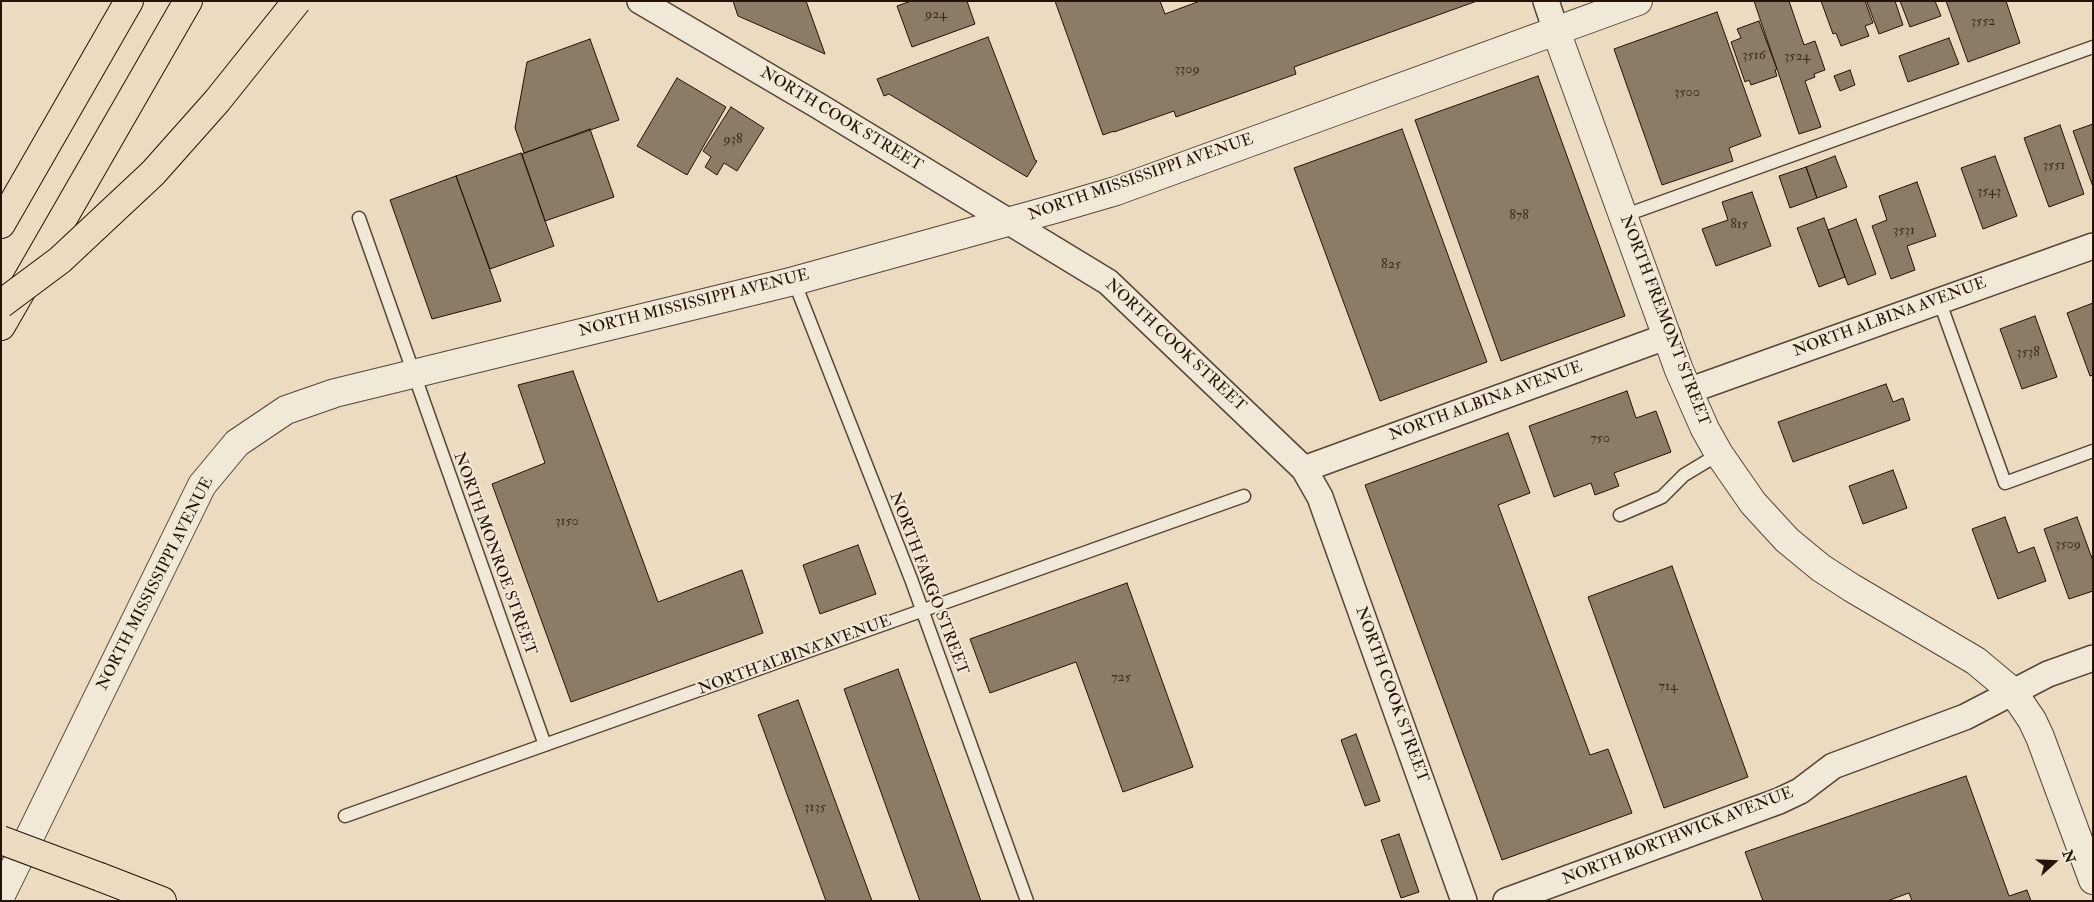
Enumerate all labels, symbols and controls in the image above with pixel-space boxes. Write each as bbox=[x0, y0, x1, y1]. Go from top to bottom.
house number: 924 bbox=[925, 7, 947, 23]
house number: 3552 bbox=[1971, 14, 1995, 30]
house number: 3516 bbox=[1742, 48, 1766, 64]
house number: 3524 bbox=[1784, 49, 1810, 65]
house number: 3309 bbox=[1174, 62, 1200, 78]
street label: NORTH COOK STREET bbox=[756, 64, 926, 176]
house number: 3500 bbox=[1674, 85, 1700, 101]
street label: NORTH MISSISSIPPI AVENUE bbox=[1026, 130, 1256, 226]
house number: 938 bbox=[723, 132, 743, 148]
house number: 3551 bbox=[2043, 158, 2065, 174]
house number: 3543 bbox=[1977, 184, 2001, 200]
house number: 878 bbox=[1509, 208, 1529, 224]
street label: NORTH FREMONT STREET bbox=[1615, 213, 1713, 429]
house number: 815 bbox=[1730, 217, 1748, 233]
house number: 3531 bbox=[1893, 223, 1915, 239]
house number: 825 bbox=[1381, 257, 1401, 273]
street label: NORTH MISSISSIPPI AVENUE bbox=[577, 266, 811, 342]
street label: NORTH ALBINA AVENUE bbox=[1791, 274, 1989, 362]
street label: NORTH COOK STREET bbox=[1101, 276, 1249, 416]
house number: 3538 bbox=[2016, 345, 2040, 361]
street label: NORTH ALBINA AVENUE bbox=[1387, 358, 1585, 446]
house number: 750 bbox=[1590, 431, 1610, 447]
street label: NORTH MONROE STREET bbox=[448, 450, 540, 658]
street label: NORTH MISSISSIPPI AVENUE bbox=[94, 474, 218, 694]
street label: NORTH FARGO STREET bbox=[884, 490, 972, 678]
house number: 3150 bbox=[555, 514, 579, 530]
house number: 3509 bbox=[2055, 537, 2081, 553]
street label: NORTH COOK STREET bbox=[1350, 604, 1432, 786]
street label: NORTH ALBINA AVENUE bbox=[696, 612, 894, 700]
house number: 725 bbox=[1111, 670, 1131, 686]
house number: 714 bbox=[1659, 679, 1677, 695]
street label: NORTH BORTHWICK AVENUE bbox=[1560, 784, 1796, 890]
house number: 3135 bbox=[804, 800, 826, 816]
north arrow bbox=[2029, 837, 2079, 887]
text: N bbox=[2058, 848, 2079, 865]

